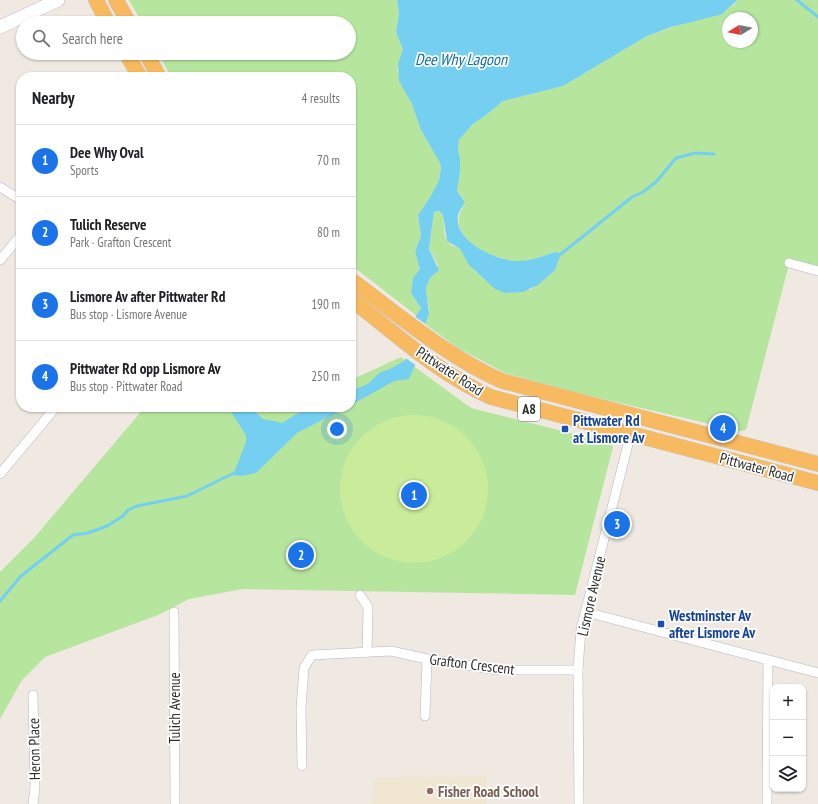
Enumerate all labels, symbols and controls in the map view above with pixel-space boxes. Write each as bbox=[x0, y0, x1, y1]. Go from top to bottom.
north arrow bbox=[722, 12, 758, 48]
search box bbox=[16, 16, 356, 60]
icon: search bbox=[30, 27, 52, 49]
text: Search here bbox=[62, 29, 123, 48]
water label: Dee Why Lagoon bbox=[415, 49, 508, 69]
text: Nearby bbox=[32, 87, 75, 109]
text: 4 results bbox=[301, 90, 340, 107]
text: Dee Why Oval bbox=[70, 143, 144, 162]
text: 1 bbox=[42, 152, 48, 169]
text: 70 m bbox=[317, 152, 340, 169]
text: Sports bbox=[70, 162, 99, 179]
text: Tulich Reserve bbox=[70, 215, 146, 234]
text: 2 bbox=[42, 224, 48, 241]
text: 80 m bbox=[317, 224, 340, 241]
text: Park · Grafton Crescent bbox=[70, 234, 171, 251]
text: Lismore Av after Pittwater Rd bbox=[70, 287, 225, 306]
text: 3 bbox=[42, 296, 48, 313]
text: 190 m bbox=[311, 296, 340, 313]
text: Bus stop · Lismore Avenue bbox=[70, 306, 187, 323]
street label: Pittwater Road bbox=[413, 342, 487, 400]
text: Pittwater Rd opp Lismore Av bbox=[70, 359, 221, 378]
text: 4 bbox=[42, 368, 48, 385]
text: 250 m bbox=[311, 368, 340, 385]
text: Bus stop · Pittwater Road bbox=[70, 378, 182, 395]
road number: A8 bbox=[518, 397, 540, 421]
place label: Pittwater Rd at Lismore Av bbox=[573, 411, 645, 447]
pin: 4 bbox=[710, 413, 736, 443]
your location bbox=[327, 419, 347, 439]
marker: Pittwater Rd at Lismore Av bbox=[560, 424, 570, 434]
street label: Pittwater Road bbox=[718, 448, 796, 486]
pin: 1 bbox=[401, 480, 427, 510]
pin: 3 bbox=[604, 509, 630, 539]
pin: 2 bbox=[288, 540, 314, 570]
street label: Lismore Avenue bbox=[573, 554, 609, 638]
place label: Westminster Av after Lismore Av bbox=[668, 606, 756, 642]
marker: Westminster Av after Lismore Av bbox=[656, 619, 666, 629]
street label: Grafton Crescent bbox=[428, 649, 516, 679]
street label: Tulich Avenue bbox=[165, 672, 184, 744]
map controls bbox=[770, 684, 806, 792]
button: + bbox=[770, 684, 806, 720]
street label: Heron Place bbox=[24, 718, 44, 780]
button: − bbox=[770, 720, 806, 756]
button: layers bbox=[770, 756, 806, 792]
place label: Fisher Road School bbox=[438, 782, 539, 801]
marker: Fisher Road School bbox=[425, 786, 435, 796]

